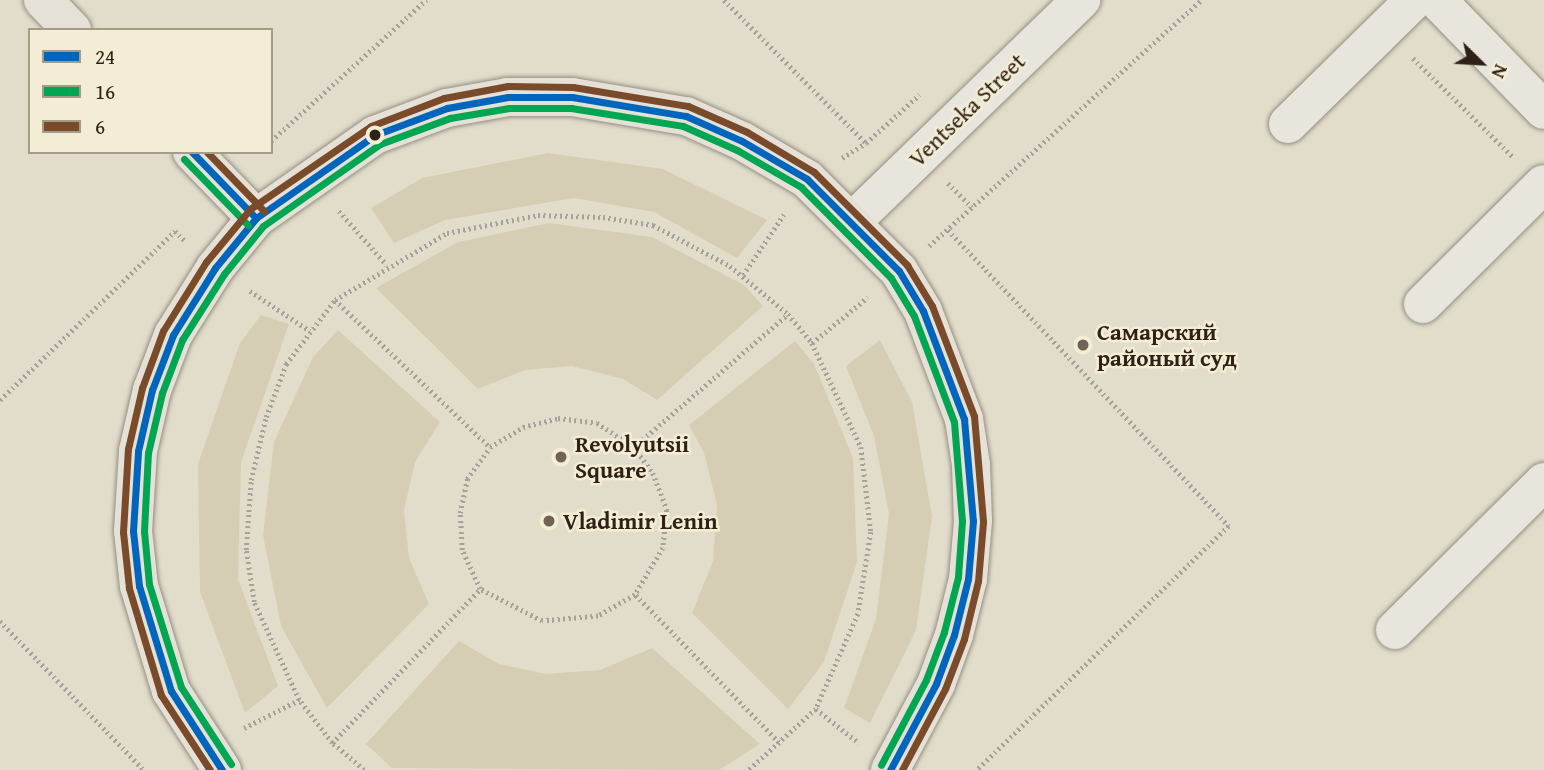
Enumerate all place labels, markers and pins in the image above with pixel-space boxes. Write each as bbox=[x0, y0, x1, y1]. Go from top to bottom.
unlabelled marker bbox=[368, 128, 382, 142]
place label: Самарский районый суд bbox=[1097, 318, 1237, 372]
marker: Самарский районый суд bbox=[1075, 337, 1091, 353]
place label: Revolyutsii Square bbox=[575, 430, 689, 484]
marker: Revolyutsii Square bbox=[553, 449, 569, 465]
place label: Vladimir Lenin bbox=[563, 507, 718, 535]
marker: Vladimir Lenin bbox=[541, 513, 557, 529]

